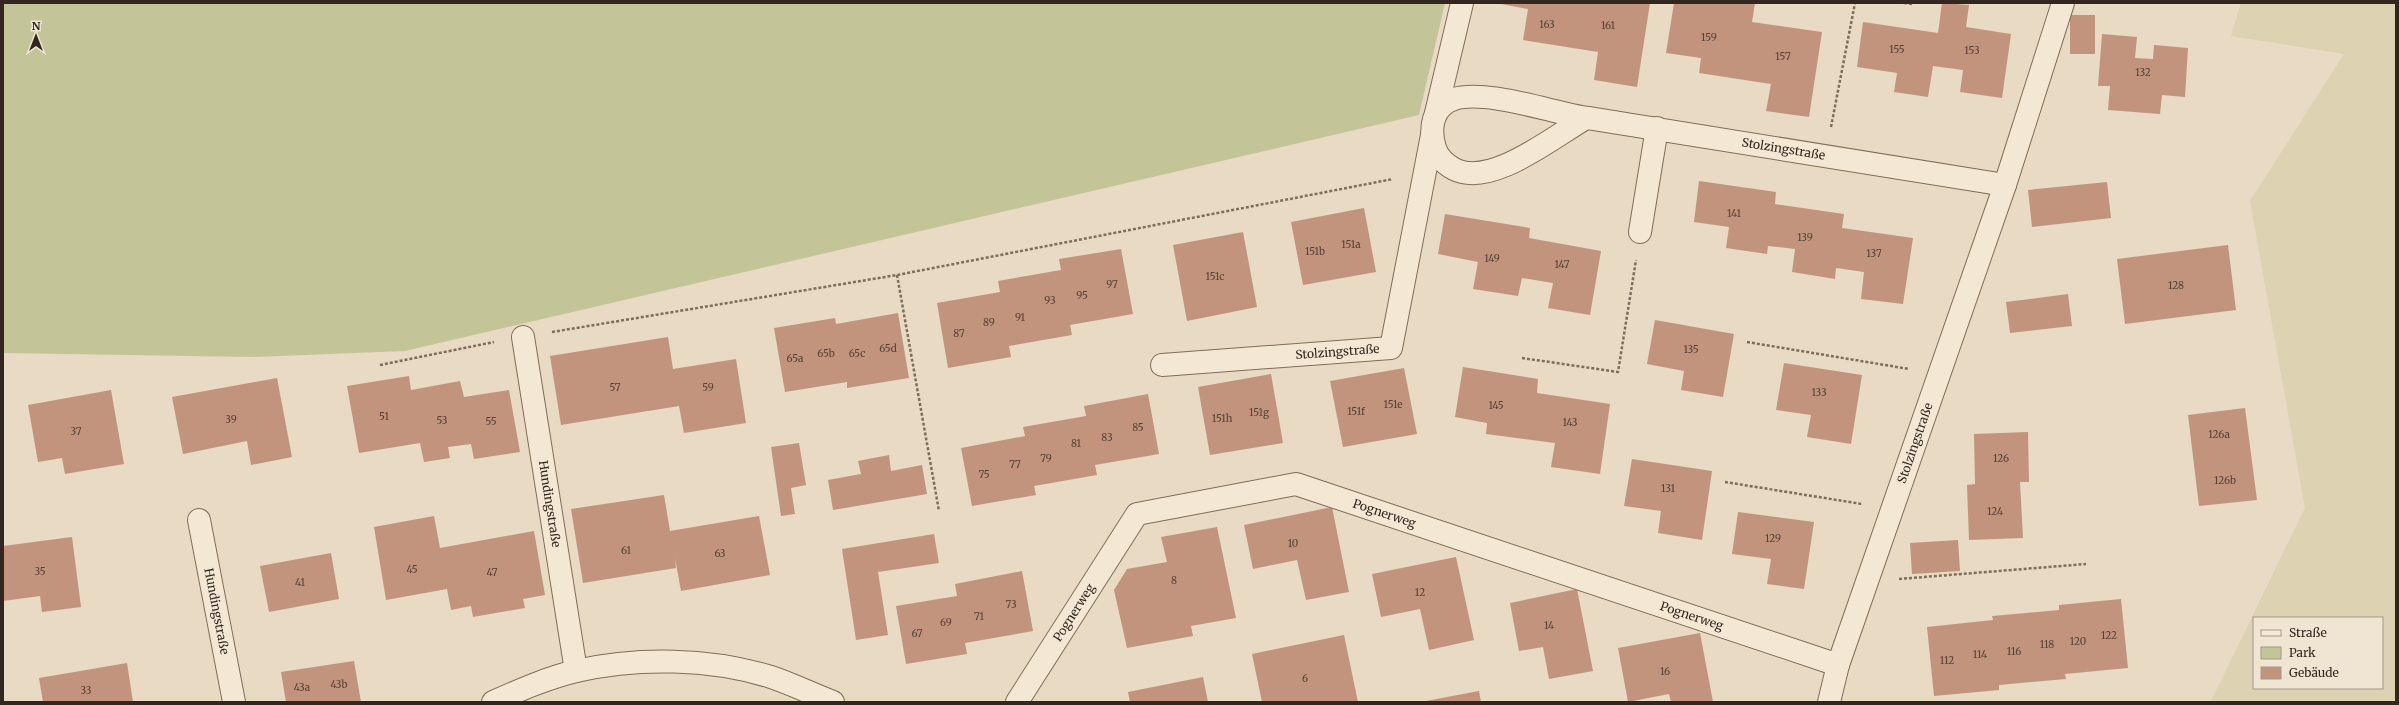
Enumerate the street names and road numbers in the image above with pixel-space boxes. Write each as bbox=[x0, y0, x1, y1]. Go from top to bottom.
street label: Stolzingstraße bbox=[1741, 135, 1826, 163]
street label: Stolzingstraße bbox=[1295, 341, 1380, 362]
street label: Stolzingstraße bbox=[1894, 401, 1936, 485]
street label: Hundingstraße bbox=[536, 459, 564, 548]
street label: Pognerweg bbox=[1351, 496, 1419, 531]
street label: Hundingstraße bbox=[201, 567, 233, 656]
street label: Pognerweg bbox=[1050, 580, 1098, 644]
street label: Pognerweg bbox=[1658, 598, 1726, 633]

